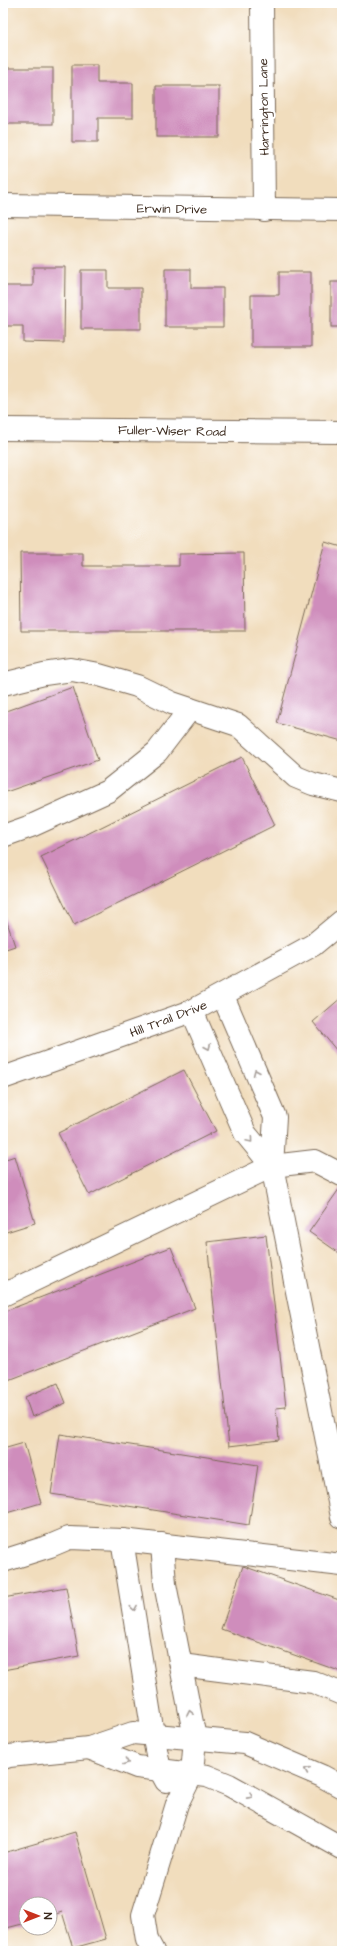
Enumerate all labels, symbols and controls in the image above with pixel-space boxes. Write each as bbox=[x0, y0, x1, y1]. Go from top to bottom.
street label: Harrington Lane bbox=[254, 58, 275, 156]
street label: Erwin Drive bbox=[137, 199, 207, 219]
street label: Fuller-Wiser Road bbox=[118, 421, 226, 441]
street label: Hill Trail Drive bbox=[127, 996, 210, 1042]
one-way arrow bbox=[203, 1043, 211, 1050]
one-way arrow bbox=[252, 1069, 260, 1076]
one-way arrow bbox=[245, 1135, 252, 1142]
one-way arrow bbox=[129, 1605, 138, 1611]
one-way arrow bbox=[187, 1710, 195, 1716]
one-way arrow bbox=[122, 1758, 129, 1766]
one-way arrow bbox=[304, 1767, 312, 1775]
one-way arrow bbox=[245, 1792, 253, 1799]
north arrow bbox=[18, 1896, 58, 1936]
text: N bbox=[40, 1913, 55, 1920]

